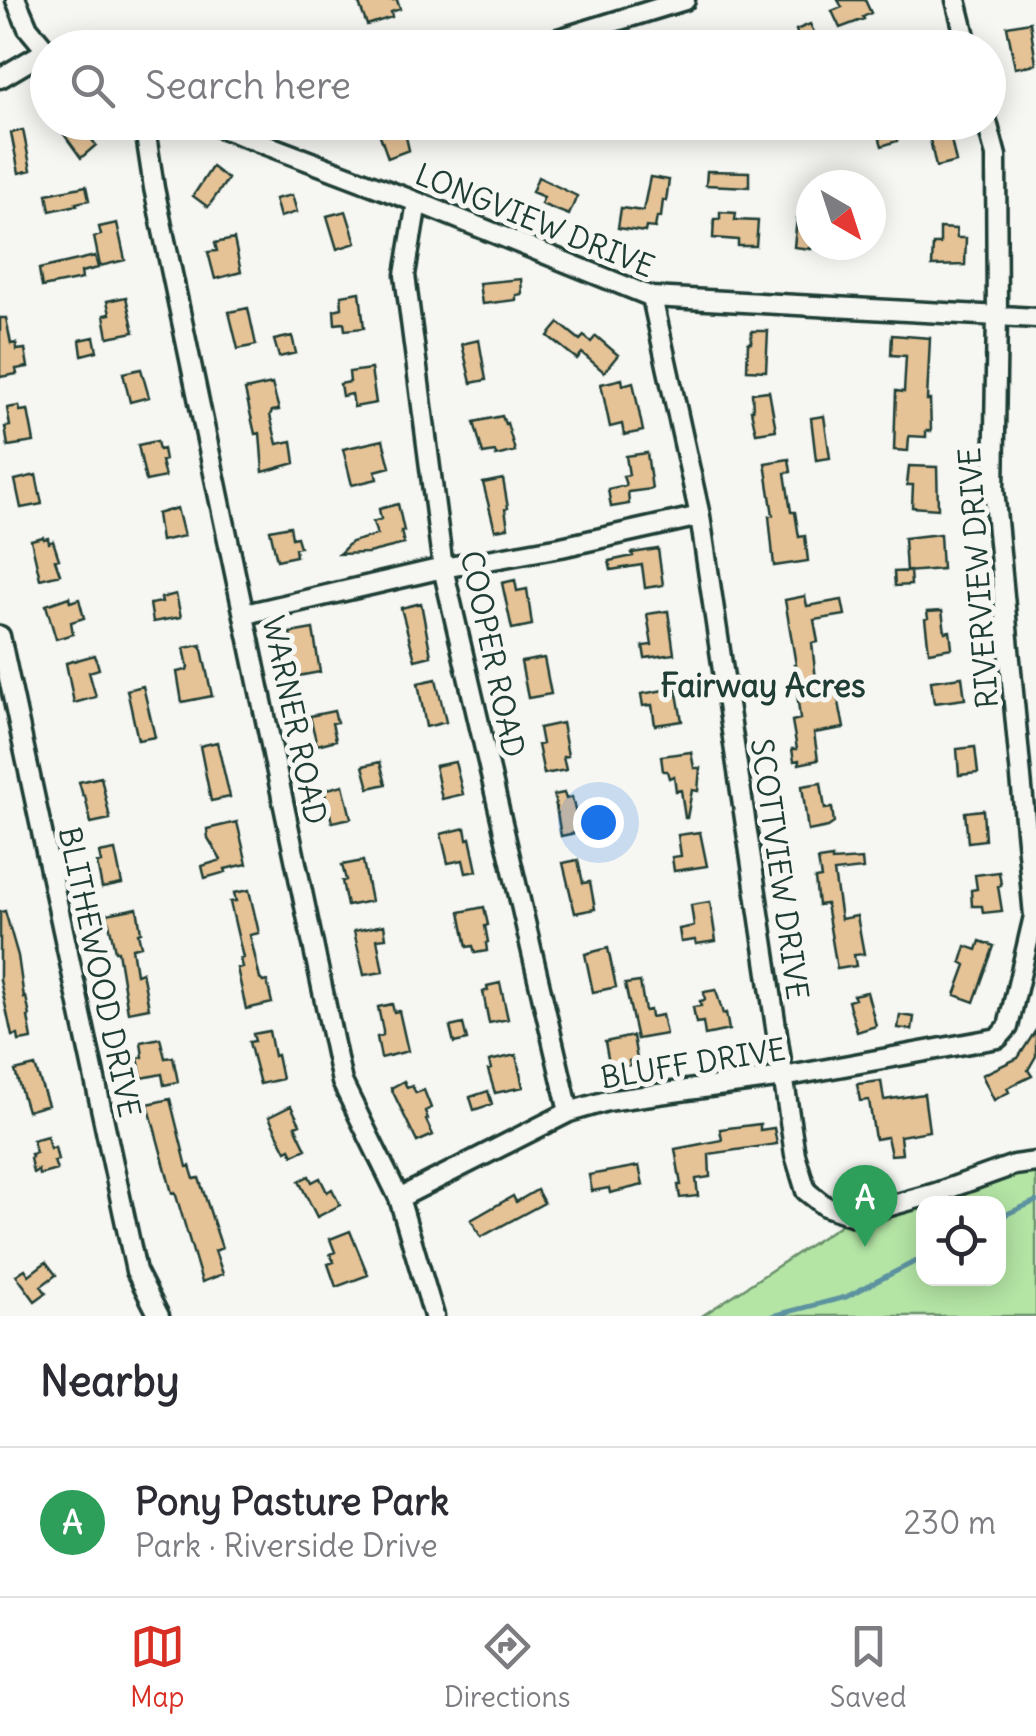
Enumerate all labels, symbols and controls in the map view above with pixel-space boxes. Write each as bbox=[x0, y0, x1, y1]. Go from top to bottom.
search box bbox=[30, 30, 1006, 140]
icon: search bbox=[65, 58, 120, 113]
text: Search here bbox=[145, 62, 351, 109]
street label: LONGVIEW DRIVE bbox=[410, 155, 660, 285]
north arrow bbox=[796, 170, 886, 260]
street label: RIVERVIEW DRIVE bbox=[950, 446, 1006, 710]
street label: COOPER ROAD bbox=[453, 547, 533, 761]
street label: WARNER ROAD bbox=[254, 612, 336, 828]
district label: Fairway Acres bbox=[661, 665, 865, 706]
street label: SCOTTVIEW DRIVE bbox=[743, 736, 817, 1002]
your location bbox=[573, 797, 624, 848]
street label: BLITHEWOOD DRIVE bbox=[51, 823, 149, 1121]
street label: BLUFF DRIVE bbox=[598, 1030, 788, 1096]
pin: A bbox=[832, 1164, 898, 1247]
map controls bbox=[916, 1196, 1006, 1286]
button: locate bbox=[916, 1196, 1006, 1286]
text: Nearby bbox=[40, 1355, 179, 1407]
text: Pony Pasture Park bbox=[135, 1478, 449, 1525]
text: A bbox=[62, 1502, 83, 1543]
text: 230 m bbox=[904, 1502, 996, 1543]
text: Park · Riverside Drive bbox=[135, 1525, 438, 1566]
tab: Map bbox=[130, 1619, 185, 1715]
tab: Directions bbox=[444, 1619, 570, 1715]
tab: Saved bbox=[830, 1619, 906, 1715]

